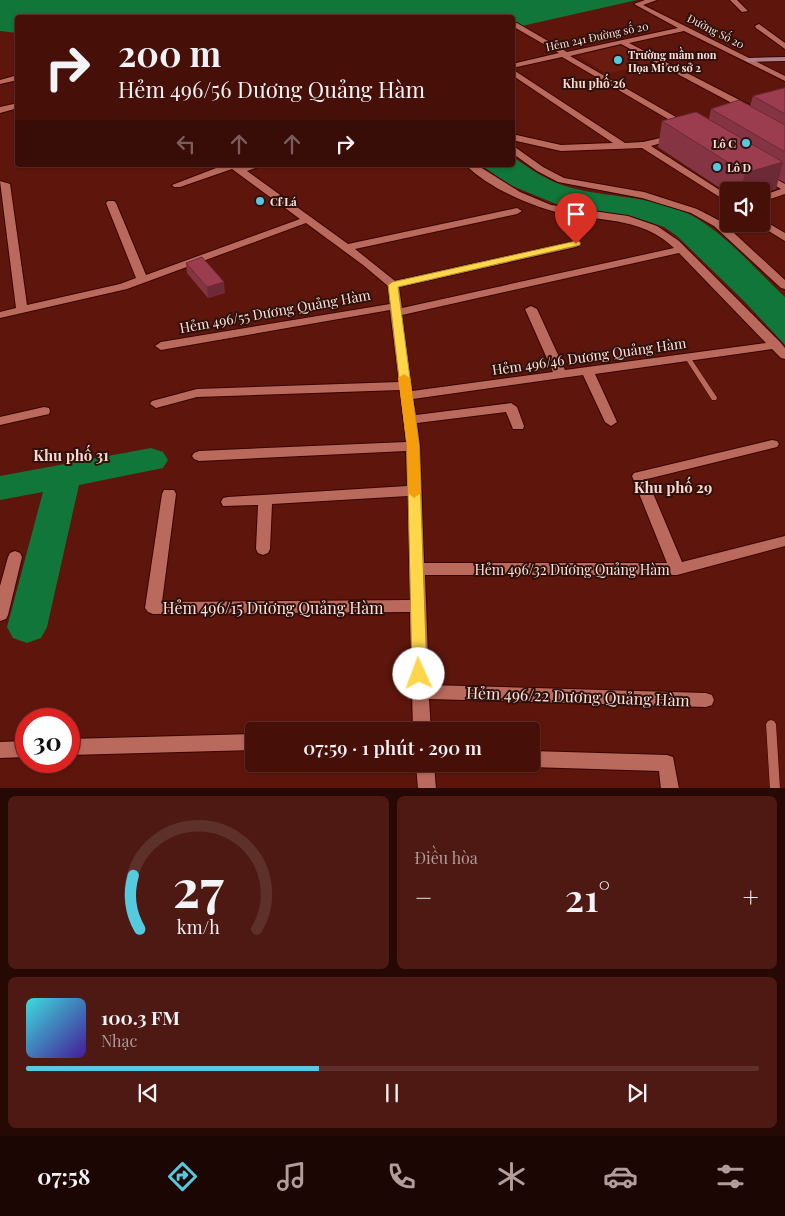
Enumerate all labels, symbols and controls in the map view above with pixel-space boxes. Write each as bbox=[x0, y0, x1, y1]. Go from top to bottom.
street label: Đường Số 20 bbox=[685, 9, 748, 52]
street label: Hẻm 241 Đường số 20 bbox=[544, 17, 650, 54]
text: 200 m bbox=[118, 29, 221, 76]
icon: right bbox=[35, 35, 100, 100]
place label: Trường mầm non Họa Mi cơ sở 2 bbox=[628, 46, 717, 75]
marker: Trường mầm non Họa Mi cơ sở 2 bbox=[612, 54, 624, 66]
district label: Khu phố 26 bbox=[563, 73, 626, 91]
text: Hẻm 496/56 Dương Quảng Hàm bbox=[118, 74, 425, 104]
icon: left bbox=[172, 130, 200, 158]
icon: ahead bbox=[225, 130, 253, 158]
icon: ahead bbox=[278, 130, 306, 158]
icon: right bbox=[331, 130, 359, 158]
place label: Lô C bbox=[713, 136, 736, 151]
marker: Lô C bbox=[740, 137, 752, 149]
place label: Lô D bbox=[727, 160, 751, 175]
marker: Lô D bbox=[711, 161, 723, 173]
map controls bbox=[720, 182, 770, 232]
button: sound bbox=[720, 182, 770, 232]
pin bbox=[555, 193, 597, 244]
place label: Cf Lá bbox=[270, 194, 297, 209]
marker: Cf Lá bbox=[254, 195, 266, 207]
icon: arrive bbox=[562, 200, 590, 228]
street label: Hẻm 496/55 Dương Quảng Hàm bbox=[178, 285, 373, 337]
street label: Hẻm 496/46 Dương Quảng Hàm bbox=[491, 333, 688, 379]
district label: Khu phố 31 bbox=[33, 444, 109, 465]
district label: Khu phố 29 bbox=[634, 476, 712, 497]
street label: Hẻm 496/32 Dương Quảng Hàm bbox=[474, 560, 670, 579]
street label: Hẻm 496/15 Dương Quảng Hàm bbox=[163, 597, 383, 618]
position arrow bbox=[392, 647, 444, 699]
street label: Hẻm 496/22 Dương Quảng Hàm bbox=[466, 682, 690, 710]
speed limit sign: 30 bbox=[15, 708, 80, 773]
text: 07:59 · 1 phút · 290 m bbox=[303, 734, 482, 760]
text: Điều hòa bbox=[415, 847, 478, 868]
text: 27 bbox=[173, 852, 224, 921]
text: 21° bbox=[565, 871, 610, 922]
text: − bbox=[415, 878, 433, 915]
text: + bbox=[743, 878, 759, 915]
text: km/h bbox=[177, 915, 220, 938]
text: 100.3 FM bbox=[101, 1004, 180, 1030]
text: Nhạc bbox=[101, 1030, 137, 1051]
icon: previous bbox=[134, 1079, 162, 1107]
icon: pause bbox=[378, 1079, 406, 1107]
icon: next bbox=[623, 1079, 651, 1107]
icon: directions bbox=[165, 1159, 200, 1194]
icon: music bbox=[274, 1159, 309, 1194]
icon: phone bbox=[384, 1159, 419, 1194]
icon: climate bbox=[494, 1159, 529, 1194]
icon: car bbox=[603, 1159, 638, 1194]
icon: filters bbox=[713, 1159, 748, 1194]
text: 07:58 bbox=[37, 1161, 90, 1191]

